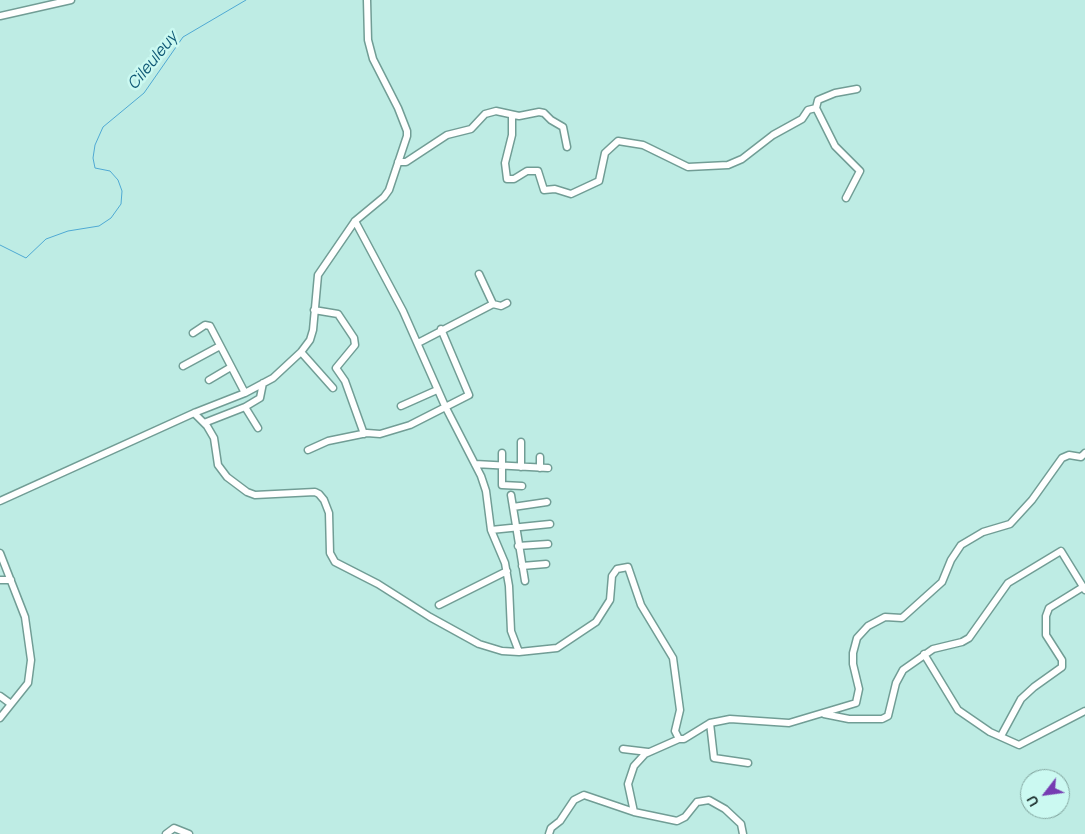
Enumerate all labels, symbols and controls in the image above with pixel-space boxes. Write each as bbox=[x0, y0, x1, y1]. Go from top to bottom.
water label: Cileuleuy bbox=[124, 28, 182, 94]
north arrow bbox=[1020, 769, 1070, 819]
text: U bbox=[1022, 792, 1043, 810]

